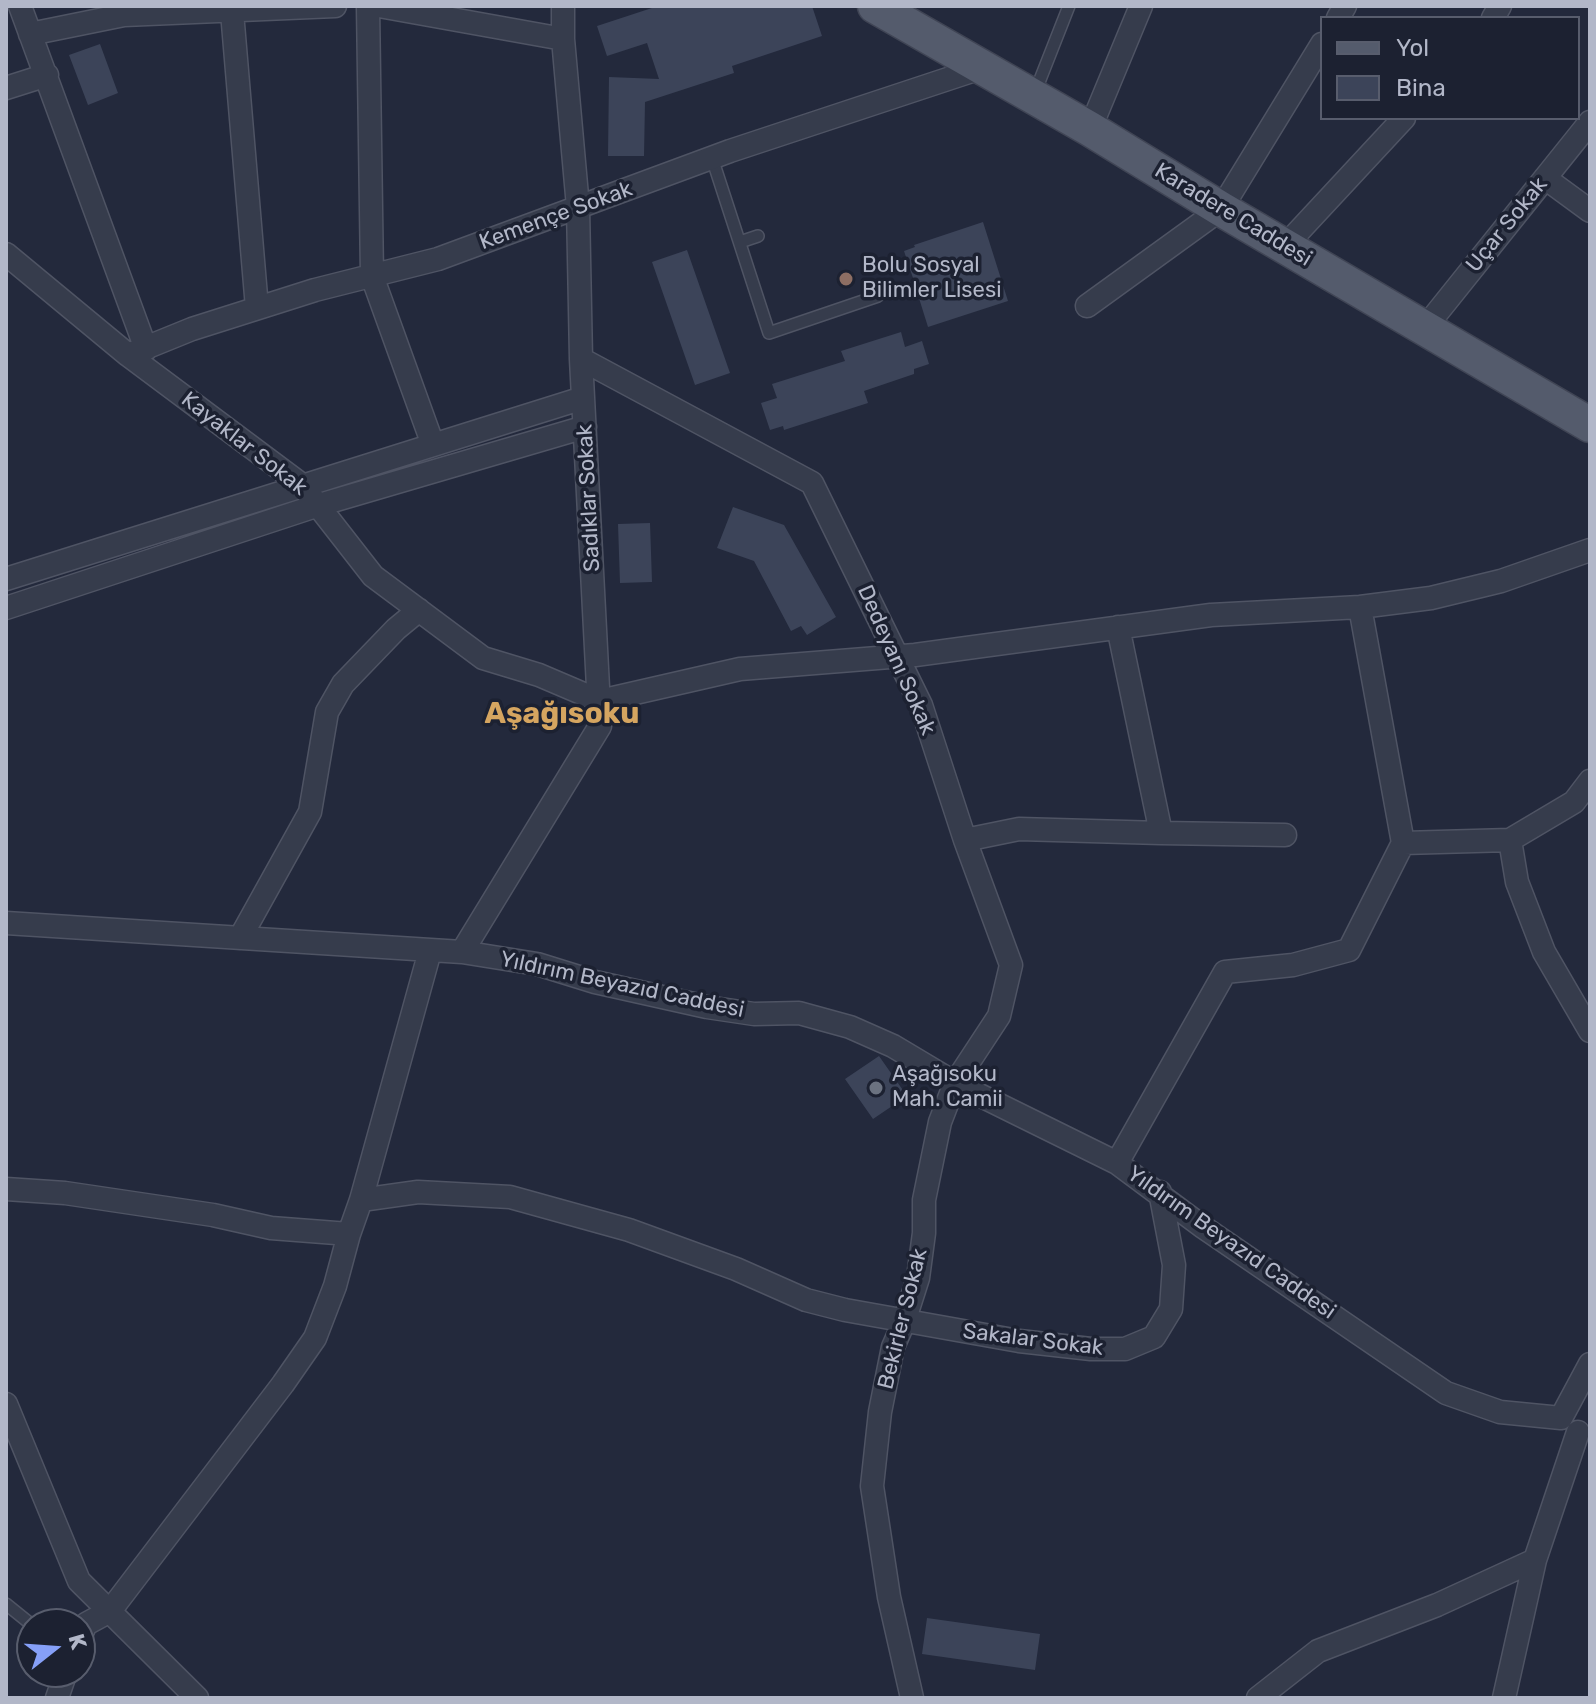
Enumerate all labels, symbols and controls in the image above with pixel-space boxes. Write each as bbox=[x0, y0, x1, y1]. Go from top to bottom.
legend bbox=[1320, 16, 1580, 120]
text: Yol bbox=[1396, 34, 1429, 62]
text: Bina bbox=[1396, 74, 1446, 102]
street label: Karadere Caddesi bbox=[1150, 158, 1316, 272]
street label: Uçar Sokak bbox=[1461, 172, 1553, 278]
street label: Kemençe Sokak bbox=[476, 176, 636, 256]
place label: Bolu Sosyal Bilimler Lisesi bbox=[862, 253, 1001, 304]
marker: Bolu Sosyal Bilimler Lisesi bbox=[837, 270, 855, 288]
street label: Kayaklar Sokak bbox=[176, 387, 312, 501]
street label: Sadıklar Sokak bbox=[572, 424, 606, 572]
street label: Dedeyanı Sokak bbox=[851, 581, 941, 739]
district label: Aşağısoku bbox=[485, 696, 639, 732]
street label: Yıldırım Beyazıd Caddesi bbox=[498, 946, 746, 1024]
place label: Aşağısoku Mah. Camii bbox=[892, 1062, 1003, 1114]
marker: Aşağısoku Mah. Camii bbox=[867, 1079, 885, 1097]
street label: Yıldırım Beyazıd Caddesi bbox=[1122, 1161, 1340, 1325]
street label: Bekirler Sokak bbox=[873, 1246, 933, 1392]
street label: Sakalar Sokak bbox=[961, 1318, 1105, 1362]
north arrow bbox=[16, 1608, 96, 1688]
text: K bbox=[62, 1630, 93, 1652]

